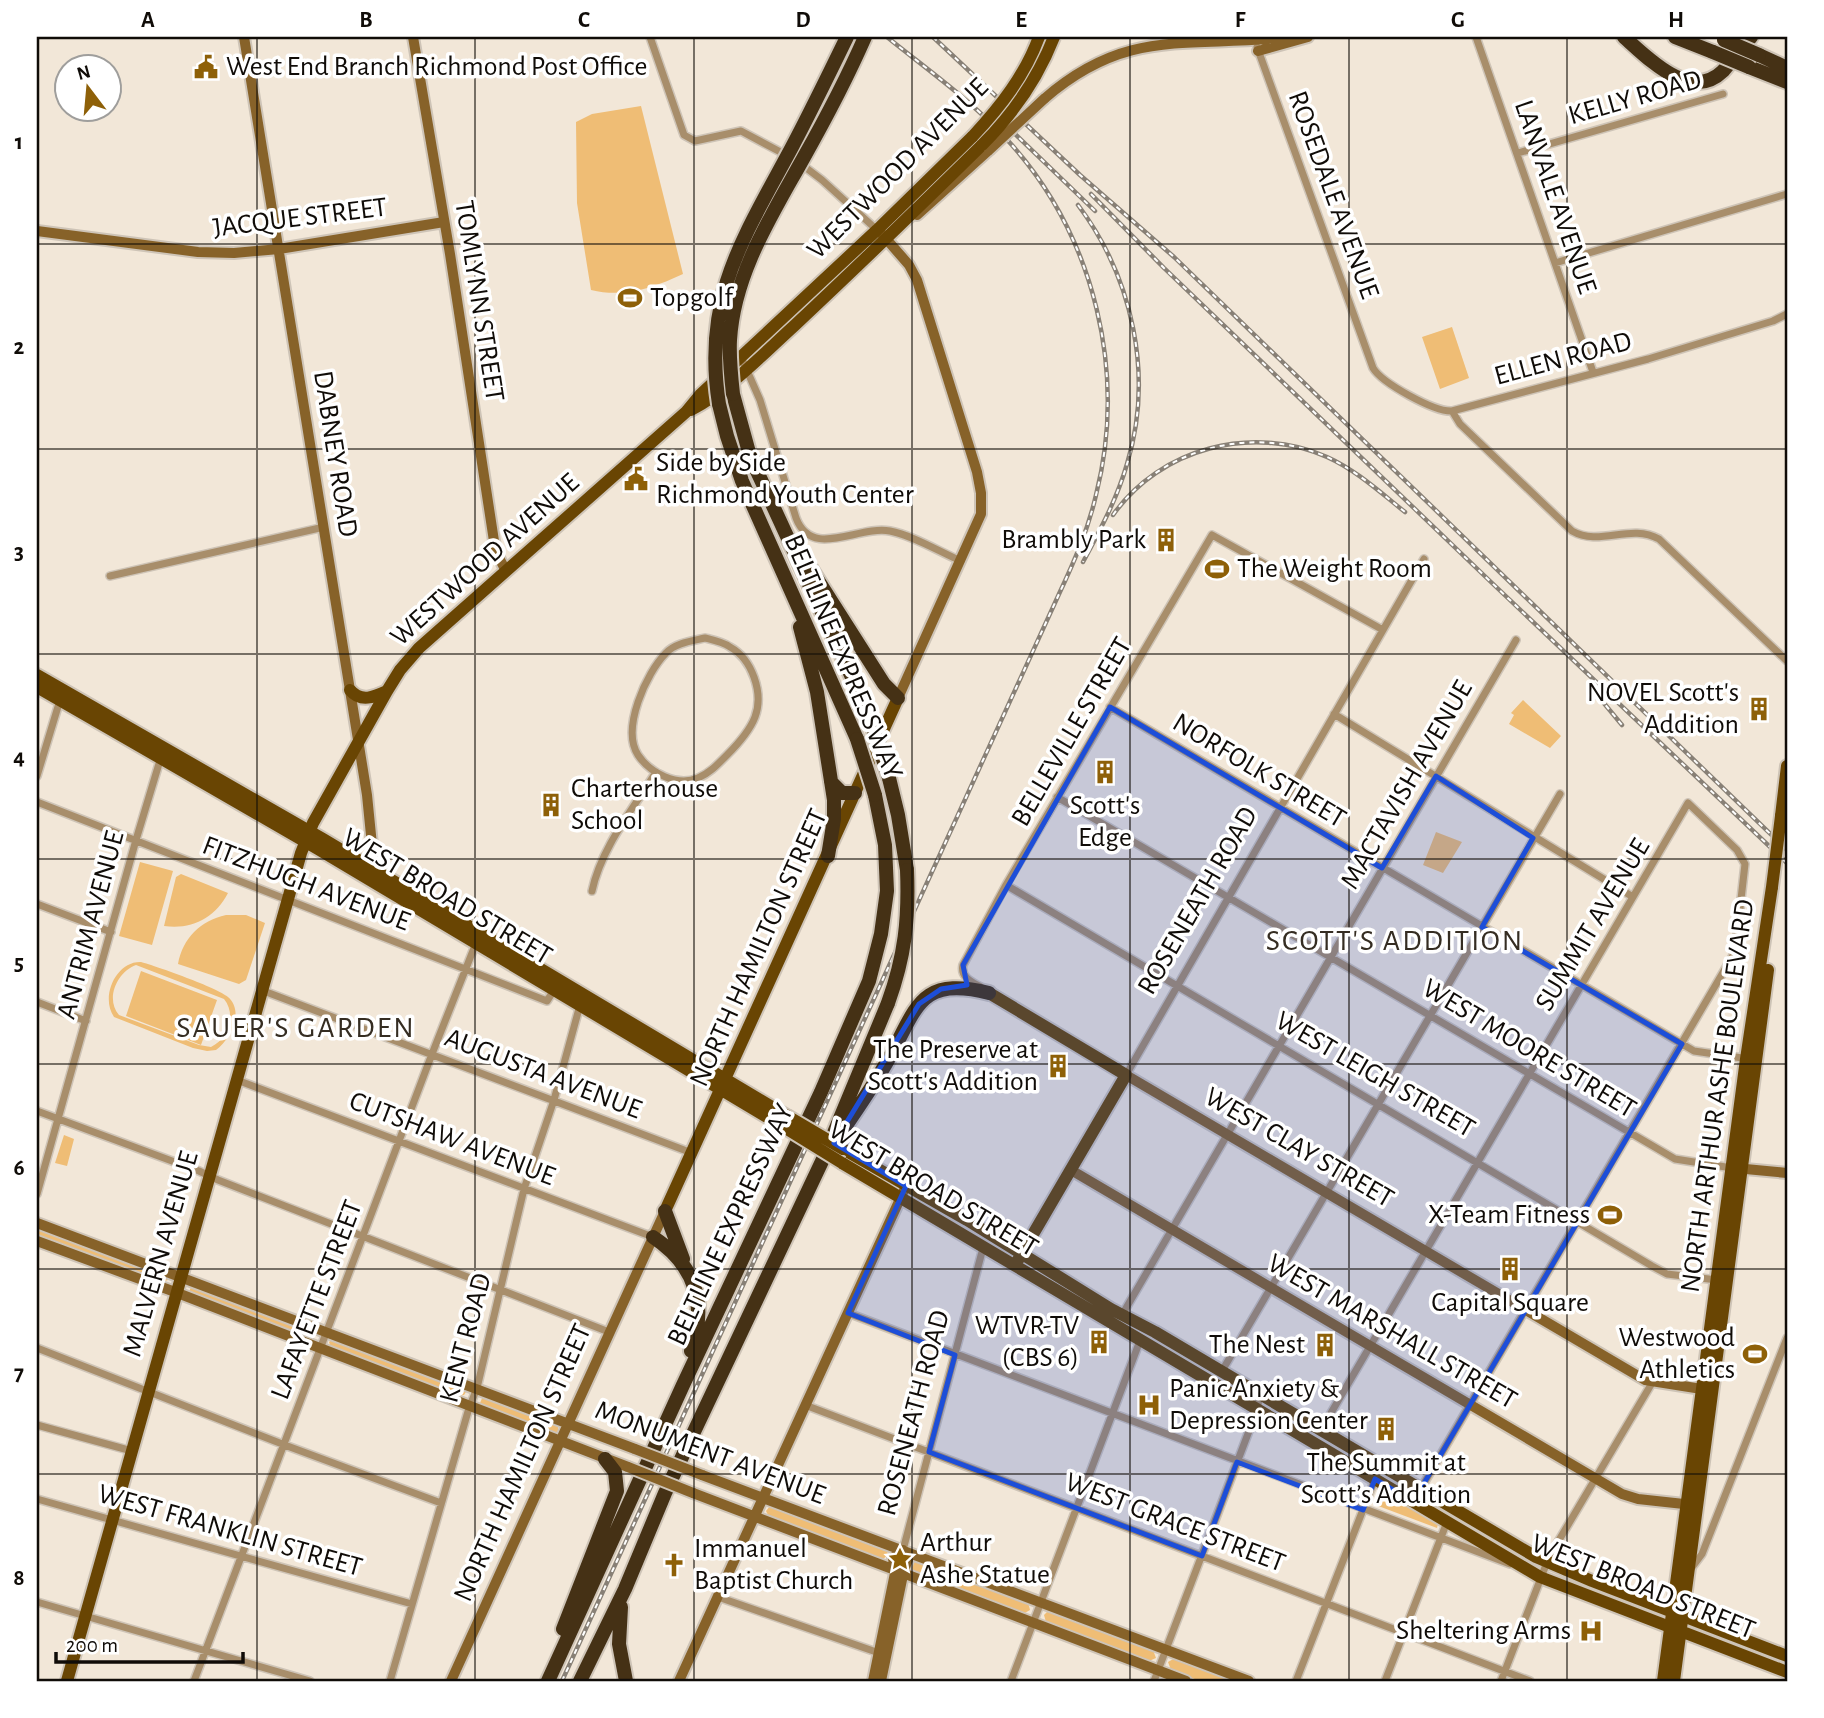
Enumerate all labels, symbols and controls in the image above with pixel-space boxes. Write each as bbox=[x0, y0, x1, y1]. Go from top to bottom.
text: A bbox=[141, 9, 155, 32]
text: B bbox=[359, 9, 373, 32]
text: C bbox=[578, 9, 590, 32]
text: D bbox=[795, 9, 811, 32]
text: E bbox=[1015, 9, 1027, 32]
text: F bbox=[1235, 9, 1246, 32]
text: G bbox=[1451, 9, 1465, 32]
text: H bbox=[1668, 9, 1684, 32]
north arrow bbox=[52, 52, 122, 122]
public building icon: West End Branch Richmond Post Office bbox=[192, 53, 220, 81]
place label: West End Branch Richmond Post Office bbox=[226, 53, 647, 81]
text: N bbox=[75, 62, 93, 84]
street label: KELLY ROAD bbox=[1565, 66, 1705, 130]
street label: WESTWOOD AVENUE bbox=[802, 73, 994, 265]
street label: ROSEDALE AVENUE bbox=[1282, 88, 1384, 302]
street label: LANVALE AVENUE bbox=[1509, 97, 1601, 297]
text: 1 bbox=[15, 131, 23, 154]
street label: JACQUE STREET bbox=[211, 193, 389, 243]
street label: TOMLYNN STREET bbox=[449, 199, 509, 404]
sports icon: Topgolf bbox=[616, 284, 644, 312]
place label: Topgolf bbox=[650, 284, 734, 312]
street label: ELLEN ROAD bbox=[1491, 327, 1635, 391]
text: 2 bbox=[14, 336, 25, 359]
street label: DABNEY ROAD bbox=[308, 369, 362, 539]
place label: Side by Side Richmond Youth Center bbox=[656, 449, 914, 509]
public building icon: Side by Side Richmond Youth Center bbox=[622, 465, 650, 493]
street label: WESTWOOD AVENUE bbox=[385, 468, 585, 652]
place label: Brambly Park bbox=[1001, 526, 1146, 554]
building icon: Brambly Park bbox=[1152, 526, 1180, 554]
street label: BELTLINE EXPRESSWAY bbox=[779, 530, 907, 784]
text: 3 bbox=[14, 541, 24, 564]
sports icon: The Weight Room bbox=[1203, 555, 1231, 583]
place label: The Weight Room bbox=[1237, 555, 1432, 583]
street label: BELLEVILLE STREET bbox=[1007, 633, 1137, 831]
street label: MACTAVISH AVENUE bbox=[1336, 676, 1478, 894]
place label: NOVEL Scott's Addition bbox=[1587, 679, 1739, 739]
building icon: NOVEL Scott's Addition bbox=[1745, 695, 1773, 723]
street label: NORFOLK STREET bbox=[1168, 708, 1351, 834]
text: 4 bbox=[13, 746, 25, 769]
building icon: Scott's Edge bbox=[1091, 758, 1119, 786]
place label: Charterhouse School bbox=[571, 775, 718, 835]
building icon: Charterhouse School bbox=[537, 791, 565, 819]
place label: Scott's Edge bbox=[1070, 792, 1140, 852]
street label: ROSENEATH ROAD bbox=[1133, 802, 1263, 1000]
street label: NORTH HAMILTON STREET bbox=[685, 805, 833, 1091]
street label: WEST BROAD STREET bbox=[337, 823, 557, 971]
street label: ANTRIM AVENUE bbox=[52, 828, 130, 1022]
street label: FITZHUGH AVENUE bbox=[198, 832, 414, 936]
street label: SUMMIT AVENUE bbox=[1531, 834, 1655, 1016]
street label: NORTH ARTHUR ASHE BOULEVARD bbox=[1677, 898, 1759, 1294]
district label: SCOTT'S ADDITION bbox=[1266, 926, 1524, 956]
text: 5 bbox=[14, 952, 24, 975]
street label: WEST MOORE STREET bbox=[1417, 974, 1641, 1124]
street label: WEST LEIGH STREET bbox=[1271, 1007, 1480, 1144]
district label: SAUER'S GARDEN bbox=[176, 1013, 416, 1043]
street label: AUGUSTA AVENUE bbox=[441, 1024, 645, 1124]
place label: The Preserve at Scott's Addition bbox=[868, 1036, 1038, 1096]
building icon: The Preserve at Scott's Addition bbox=[1044, 1052, 1072, 1080]
street label: WEST CLAY STREET bbox=[1200, 1083, 1398, 1213]
street label: CUTSHAW AVENUE bbox=[345, 1087, 559, 1191]
street label: BELTLINE EXPRESSWAY bbox=[663, 1100, 799, 1350]
street label: WEST BROAD STREET bbox=[823, 1115, 1043, 1263]
street label: MALVERN AVENUE bbox=[118, 1148, 204, 1360]
text: 6 bbox=[13, 1157, 25, 1180]
street label: LAFAYETTE STREET bbox=[266, 1196, 368, 1403]
place label: X-Team Fitness bbox=[1428, 1201, 1590, 1229]
sports icon: X-Team Fitness bbox=[1596, 1201, 1624, 1229]
street label: WEST MARSHALL STREET bbox=[1263, 1249, 1522, 1415]
building icon: Capital Square bbox=[1496, 1255, 1524, 1283]
street label: KENT ROAD bbox=[435, 1270, 497, 1406]
place label: Capital Square bbox=[1431, 1289, 1589, 1317]
street label: ROSENEATH ROAD bbox=[873, 1307, 955, 1519]
place label: WTVR-TV (CBS 6) bbox=[975, 1312, 1079, 1372]
street label: NORTH HAMILTON STREET bbox=[449, 1320, 597, 1606]
place label: Westwood Athletics bbox=[1619, 1324, 1735, 1384]
building icon: WTVR-TV (CBS 6) bbox=[1085, 1328, 1113, 1356]
place label: The Nest bbox=[1209, 1331, 1305, 1359]
building icon: The Nest bbox=[1311, 1331, 1339, 1359]
sports icon: Westwood Athletics bbox=[1741, 1340, 1769, 1368]
text: 7 bbox=[14, 1362, 24, 1385]
place label: Panic Anxiety & Depression Center bbox=[1169, 1375, 1368, 1435]
hospital icon: Panic Anxiety & Depression Center bbox=[1135, 1391, 1163, 1419]
street label: MONUMENT AVENUE bbox=[591, 1396, 829, 1510]
building icon: The Summit at Scott’s Addition bbox=[1372, 1415, 1400, 1443]
place label: The Summit at Scott’s Addition bbox=[1301, 1449, 1471, 1509]
street label: WEST GRACE STREET bbox=[1061, 1468, 1289, 1578]
street label: WEST FRANKLIN STREET bbox=[95, 1480, 366, 1582]
place label: Arthur Ashe Statue bbox=[920, 1529, 1050, 1589]
street label: WEST BROAD STREET bbox=[1527, 1529, 1759, 1645]
place label: Immanuel Baptist Church bbox=[694, 1535, 853, 1595]
place icon: Arthur Ashe Statue bbox=[886, 1545, 914, 1573]
church icon: Immanuel Baptist Church bbox=[660, 1551, 688, 1579]
text: 8 bbox=[13, 1567, 25, 1590]
place label: Sheltering Arms bbox=[1396, 1617, 1571, 1645]
hospital icon: Sheltering Arms bbox=[1577, 1617, 1605, 1645]
scale bar bbox=[56, 1620, 243, 1664]
text: 200 m bbox=[66, 1635, 118, 1656]

